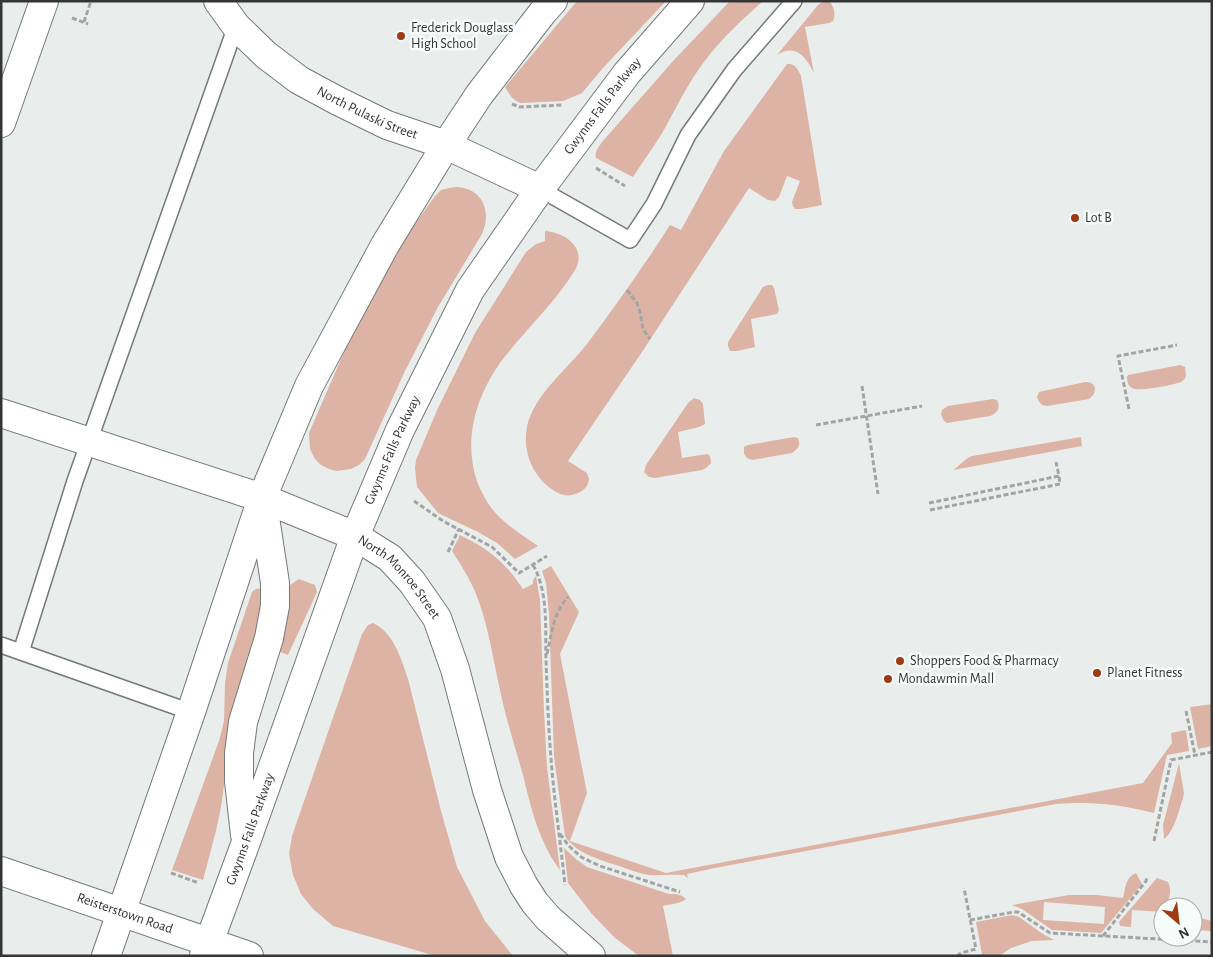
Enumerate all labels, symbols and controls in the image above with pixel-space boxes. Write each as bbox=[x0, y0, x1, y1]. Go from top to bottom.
place label: Frederick Douglass High School bbox=[411, 21, 513, 51]
marker: Frederick Douglass High School bbox=[395, 30, 407, 42]
street label: Gwynns Falls Parkway bbox=[562, 55, 644, 157]
street label: North Pulaski Street bbox=[315, 84, 420, 142]
place label: Lot B bbox=[1085, 211, 1112, 225]
marker: Lot B bbox=[1069, 212, 1081, 224]
street label: Gwynns Falls Parkway bbox=[362, 393, 423, 507]
street label: North Monroe Street bbox=[355, 533, 443, 622]
place label: Shoppers Food & Pharmacy bbox=[910, 654, 1059, 668]
marker: Shoppers Food & Pharmacy bbox=[894, 655, 906, 667]
place label: Planet Fitness bbox=[1107, 666, 1183, 680]
marker: Planet Fitness bbox=[1091, 667, 1103, 679]
place label: Mondawmin Mall bbox=[898, 672, 994, 686]
marker: Mondawmin Mall bbox=[882, 673, 894, 685]
street label: Gwynns Falls Parkway bbox=[224, 772, 277, 887]
street label: Reisterstown Road bbox=[75, 891, 175, 936]
north arrow bbox=[1153, 897, 1203, 947]
text: N bbox=[1176, 924, 1191, 941]

